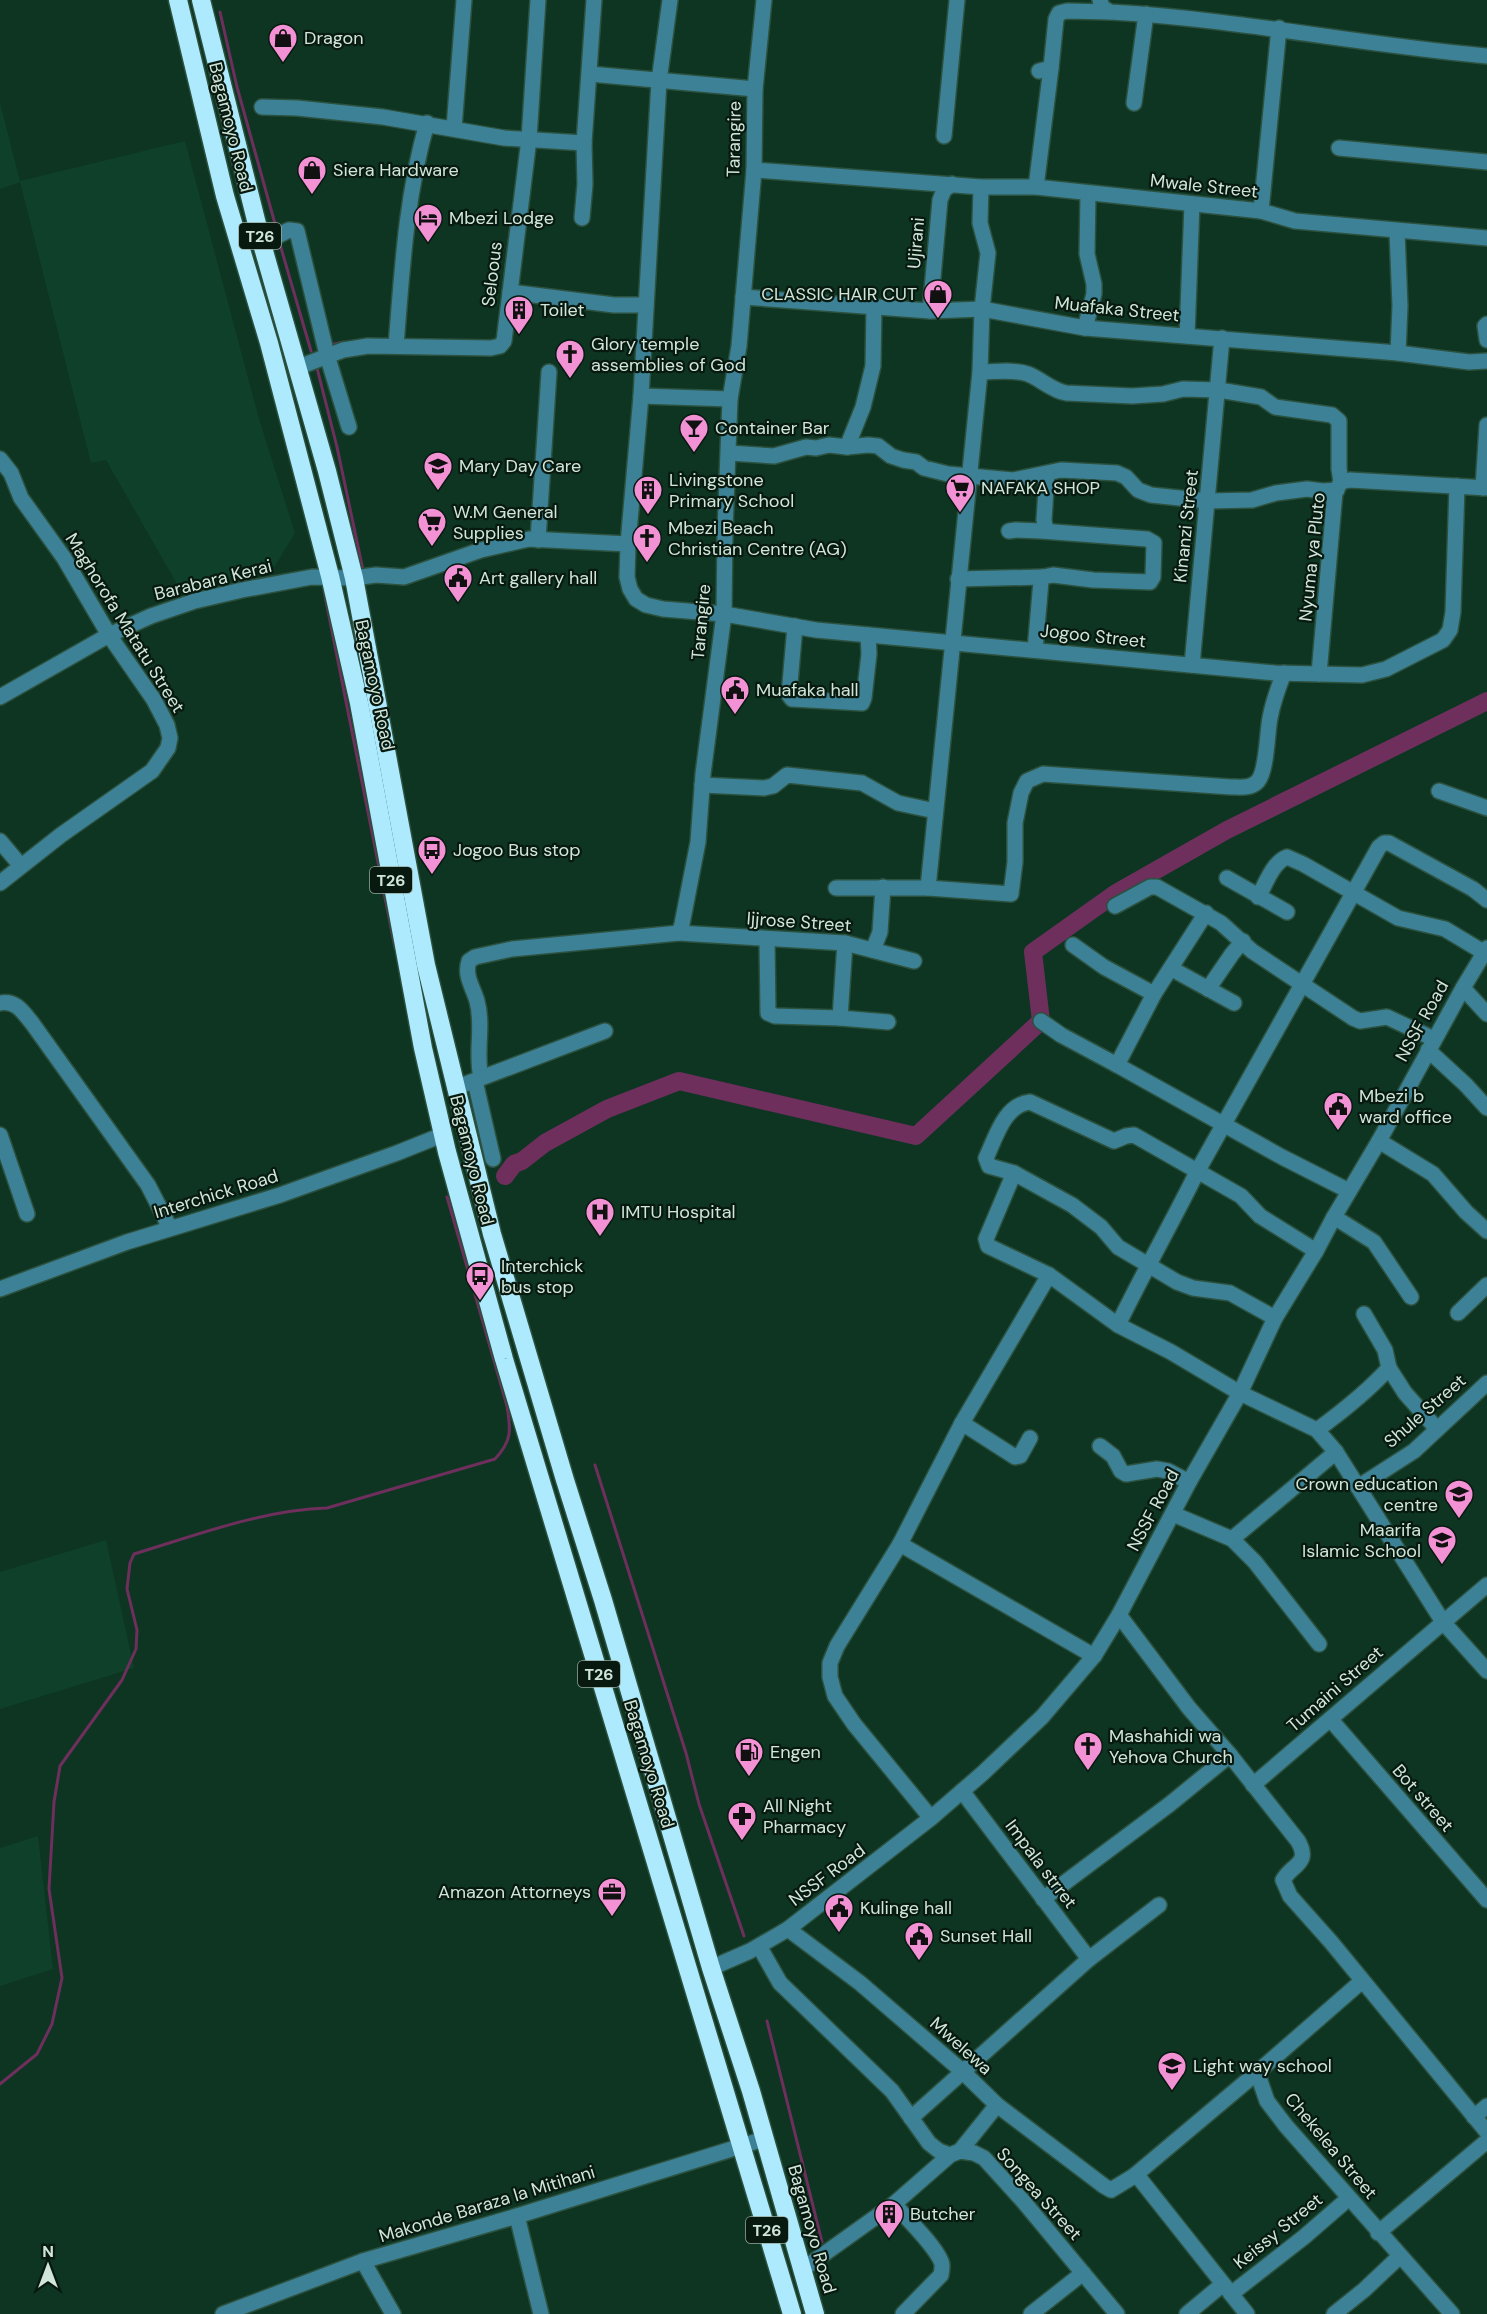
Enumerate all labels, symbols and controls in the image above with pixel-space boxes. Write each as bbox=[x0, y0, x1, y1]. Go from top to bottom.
shop icon: Dragon bbox=[267, 22, 299, 64]
place label: Dragon bbox=[304, 26, 364, 50]
street label: Bagamoyo Road bbox=[203, 60, 259, 194]
street label: Tarangire bbox=[721, 101, 747, 177]
shop icon: Siera Hardware bbox=[296, 154, 328, 196]
place label: Siera Hardware bbox=[333, 158, 459, 182]
street label: Mwale Street bbox=[1149, 168, 1259, 204]
hotel icon: Mbezi Lodge bbox=[412, 202, 444, 244]
place label: Mbezi Lodge bbox=[449, 206, 554, 230]
street label: Ujirani bbox=[902, 216, 930, 270]
road number: T26 bbox=[239, 223, 281, 249]
street label: Seloous bbox=[476, 240, 508, 308]
shop icon: CLASSIC HAIR CUT bbox=[922, 278, 954, 320]
place label: CLASSIC HAIR CUT bbox=[761, 282, 917, 306]
street label: Muafaka Street bbox=[1053, 291, 1181, 327]
building icon: Toilet bbox=[503, 294, 535, 336]
place label: Toilet bbox=[540, 298, 584, 322]
place label: Glory temple assemblies of God bbox=[591, 332, 746, 377]
church icon: Glory temple assemblies of God bbox=[554, 338, 586, 380]
bar icon: Container Bar bbox=[678, 412, 710, 454]
place label: Container Bar bbox=[715, 416, 830, 440]
school or university icon: Mary Day Care bbox=[422, 450, 454, 492]
place label: Mary Day Care bbox=[459, 454, 581, 478]
place label: Livingstone Primary School bbox=[669, 468, 794, 513]
street label: Kinanzi Street bbox=[1168, 468, 1204, 584]
supermarket icon: NAFAKA SHOP bbox=[944, 472, 976, 514]
building icon: Livingstone Primary School bbox=[632, 474, 664, 516]
place label: NAFAKA SHOP bbox=[981, 476, 1100, 500]
street label: Nyuma ya Pluto bbox=[1293, 491, 1331, 623]
place label: W.M General Supplies bbox=[453, 500, 558, 545]
supermarket icon: W.M General Supplies bbox=[416, 506, 448, 548]
place label: Mbezi Beach Christian Centre (AG) bbox=[668, 516, 847, 561]
church icon: Mbezi Beach Christian Centre (AG) bbox=[631, 522, 663, 564]
street label: Maghorofa Matatu Street bbox=[60, 529, 190, 717]
street label: Barabara Kerai bbox=[152, 554, 274, 606]
public building icon: Art gallery hall bbox=[442, 562, 474, 604]
place label: Art gallery hall bbox=[479, 566, 597, 590]
street label: Tarangire bbox=[686, 583, 716, 661]
street label: Bagamoyo Road bbox=[349, 617, 401, 753]
street label: Jogoo Street bbox=[1039, 619, 1147, 653]
public building icon: Muafaka hall bbox=[719, 674, 751, 716]
place label: Muafaka hall bbox=[756, 678, 859, 702]
bus stop icon: Jogoo Bus stop bbox=[416, 834, 448, 876]
place label: Jogoo Bus stop bbox=[453, 838, 581, 862]
road number: T26 bbox=[370, 867, 412, 893]
street label: Ijjrose Street bbox=[746, 906, 852, 938]
street label: NSSF Road bbox=[1390, 976, 1454, 1066]
place label: Mbezi b ward office bbox=[1359, 1084, 1452, 1129]
public building icon: Mbezi b ward office bbox=[1322, 1090, 1354, 1132]
street label: Bagamoyo Road bbox=[444, 1093, 500, 1227]
street label: Interchick Road bbox=[151, 1164, 281, 1224]
hospital icon: IMTU Hospital bbox=[584, 1196, 616, 1238]
place label: IMTU Hospital bbox=[621, 1200, 735, 1224]
place label: Interchick bus stop bbox=[501, 1254, 583, 1299]
bus stop icon: Interchick bus stop bbox=[464, 1260, 496, 1302]
street label: Shule Street bbox=[1379, 1369, 1471, 1453]
street label: NSSF Road bbox=[1121, 1465, 1185, 1555]
place label: Crown education centre bbox=[1296, 1472, 1438, 1517]
school or university icon: Crown education centre bbox=[1443, 1478, 1475, 1520]
place label: Maarifa Islamic School bbox=[1302, 1518, 1421, 1563]
school or university icon: Maarifa Islamic School bbox=[1426, 1524, 1458, 1566]
street label: Tumaini Street bbox=[1282, 1641, 1388, 1737]
road number: T26 bbox=[578, 1661, 620, 1687]
street label: Bagamoyo Road bbox=[618, 1697, 680, 1831]
place label: Mashahidi wa Yehova Church bbox=[1109, 1724, 1233, 1769]
church icon: Mashahidi wa Yehova Church bbox=[1072, 1730, 1104, 1772]
fuel station icon: Engen bbox=[733, 1736, 765, 1778]
place label: Engen bbox=[770, 1740, 821, 1764]
street label: Bot street bbox=[1387, 1759, 1459, 1837]
place label: All Night Pharmacy bbox=[763, 1794, 846, 1839]
pharmacy icon: All Night Pharmacy bbox=[726, 1800, 758, 1842]
street label: Impala strret bbox=[1000, 1815, 1082, 1913]
street label: NSSF Road bbox=[784, 1838, 870, 1912]
office icon: Amazon Attorneys bbox=[596, 1876, 628, 1918]
place label: Amazon Attorneys bbox=[438, 1880, 591, 1904]
public building icon: Kulinge hall bbox=[823, 1892, 855, 1934]
place label: Kulinge hall bbox=[860, 1896, 952, 1920]
public building icon: Sunset Hall bbox=[903, 1920, 935, 1962]
place label: Sunset Hall bbox=[940, 1924, 1032, 1948]
street label: Mwelewa bbox=[925, 2012, 997, 2080]
school or university icon: Light way school bbox=[1156, 2050, 1188, 2092]
place label: Light way school bbox=[1193, 2054, 1332, 2078]
street label: Chekelea Street bbox=[1279, 2088, 1383, 2204]
street label: Songea Street bbox=[991, 2143, 1087, 2245]
street label: Makonde Baraza la Mitihani bbox=[376, 2160, 598, 2248]
street label: Bagamoyo Road bbox=[782, 2162, 842, 2296]
street label: Keissy Street bbox=[1228, 2188, 1328, 2274]
building icon: Butcher bbox=[873, 2198, 905, 2240]
place label: Butcher bbox=[910, 2202, 976, 2226]
road number: T26 bbox=[746, 2217, 788, 2243]
north arrow bbox=[18, 2236, 78, 2296]
text: N bbox=[42, 2241, 54, 2262]

